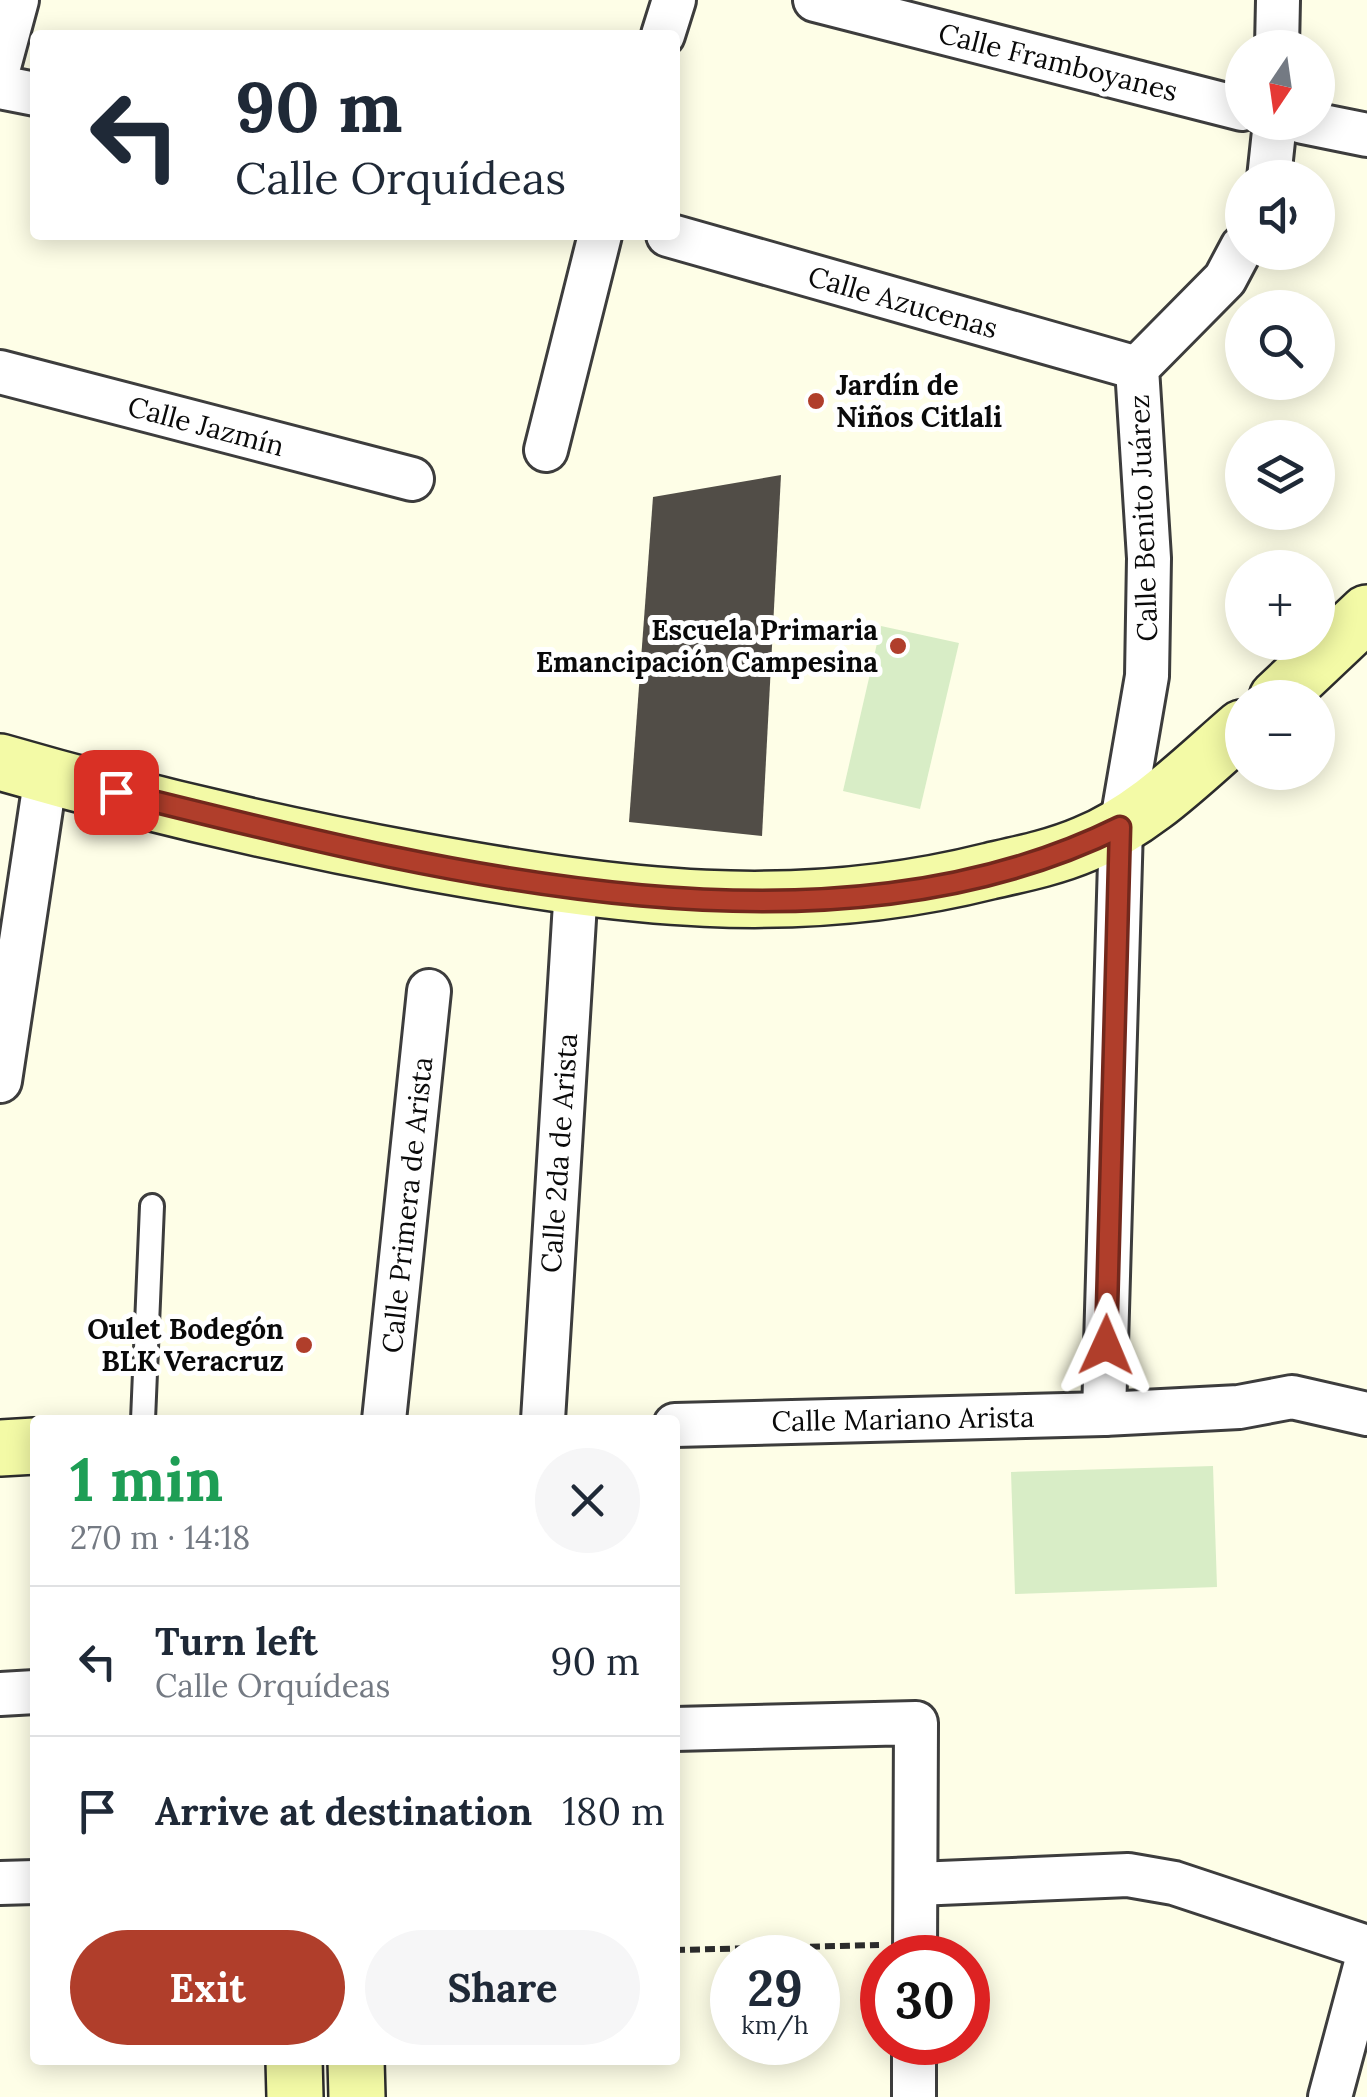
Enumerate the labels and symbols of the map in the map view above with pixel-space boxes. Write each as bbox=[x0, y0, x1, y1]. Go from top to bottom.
street label: Calle Framboyanes bbox=[935, 15, 1181, 109]
north arrow bbox=[1225, 30, 1335, 140]
street label: Calle Azucenas bbox=[804, 258, 1002, 346]
place label: Jardín de Niños Citlali bbox=[836, 367, 1002, 435]
street label: Calle Jazmín bbox=[124, 388, 288, 464]
marker: Jardín de Niños Citlali bbox=[805, 390, 827, 412]
street label: Calle Benito Juárez bbox=[1121, 394, 1165, 642]
place label: Escuela Primaria Emancipación Campesina bbox=[536, 612, 878, 680]
marker: Escuela Primaria Emancipación Campesina bbox=[887, 635, 909, 657]
pin bbox=[74, 750, 159, 835]
street label: Calle 2da de Arista bbox=[533, 1032, 585, 1274]
street label: Calle Primera de Arista bbox=[374, 1055, 440, 1355]
position arrow bbox=[1054, 1293, 1158, 1397]
place label: Oulet Bodegón BLK Veracruz bbox=[87, 1311, 284, 1379]
marker: Oulet Bodegón BLK Veracruz bbox=[293, 1334, 315, 1356]
street label: Calle Mariano Arista bbox=[771, 1399, 1035, 1439]
speed limit sign: 30 bbox=[860, 1935, 990, 2065]

